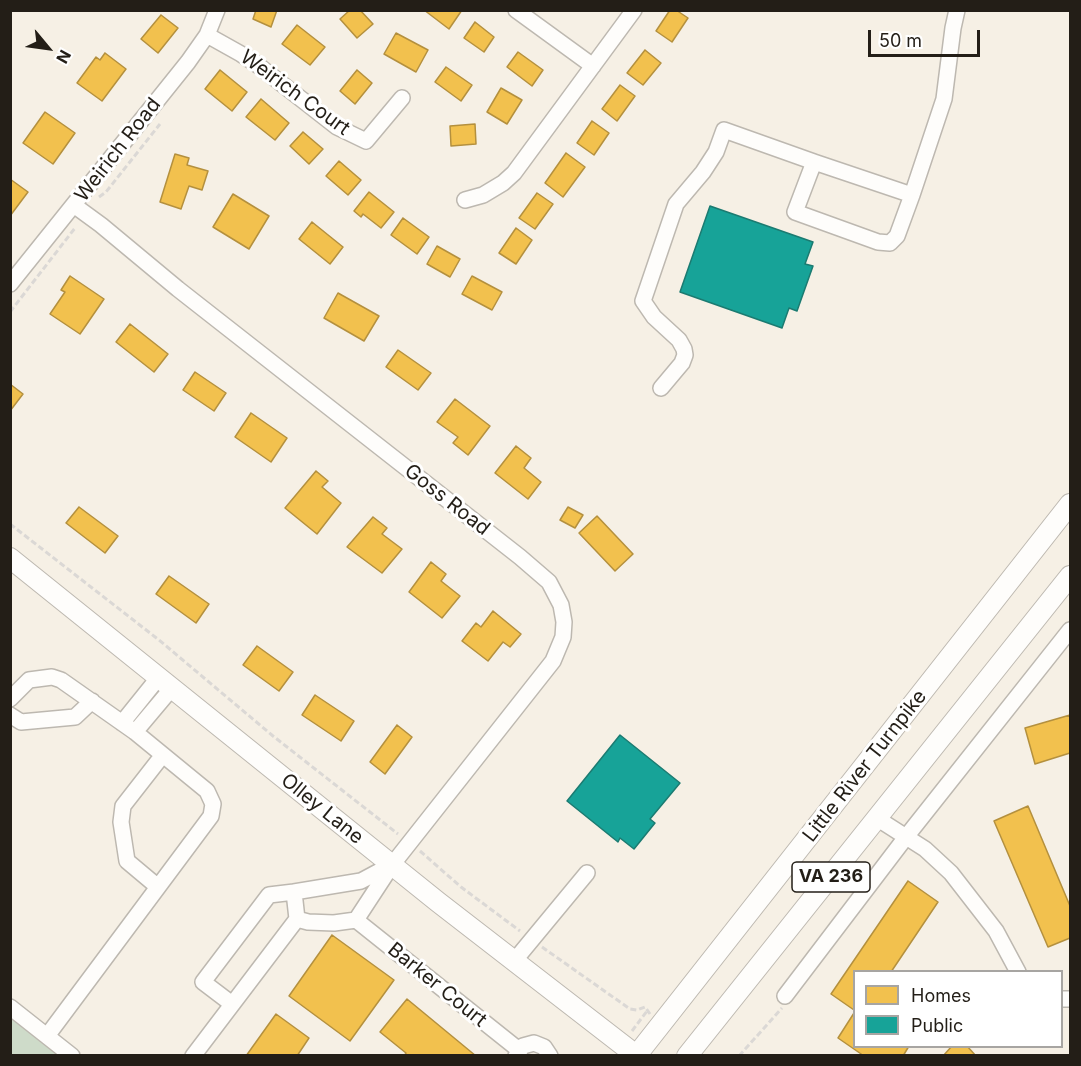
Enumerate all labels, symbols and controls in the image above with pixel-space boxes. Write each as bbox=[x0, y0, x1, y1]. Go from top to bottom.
north arrow bbox=[18, 18, 78, 78]
scale bar bbox=[871, 18, 984, 56]
text: 50 m bbox=[879, 30, 922, 51]
street label: Weirich Court bbox=[236, 45, 354, 141]
text: N bbox=[52, 47, 75, 67]
street label: Weirich Road bbox=[70, 93, 166, 207]
street label: Goss Road bbox=[399, 459, 495, 541]
street label: Little River Turnpike bbox=[798, 685, 932, 847]
street label: Olley Lane bbox=[276, 768, 368, 850]
road number: VA 236 bbox=[792, 862, 870, 892]
street label: Barker Court bbox=[383, 938, 491, 1032]
legend bbox=[853, 970, 1063, 1048]
text: Homes bbox=[911, 985, 971, 1006]
text: Public bbox=[911, 1015, 963, 1036]

